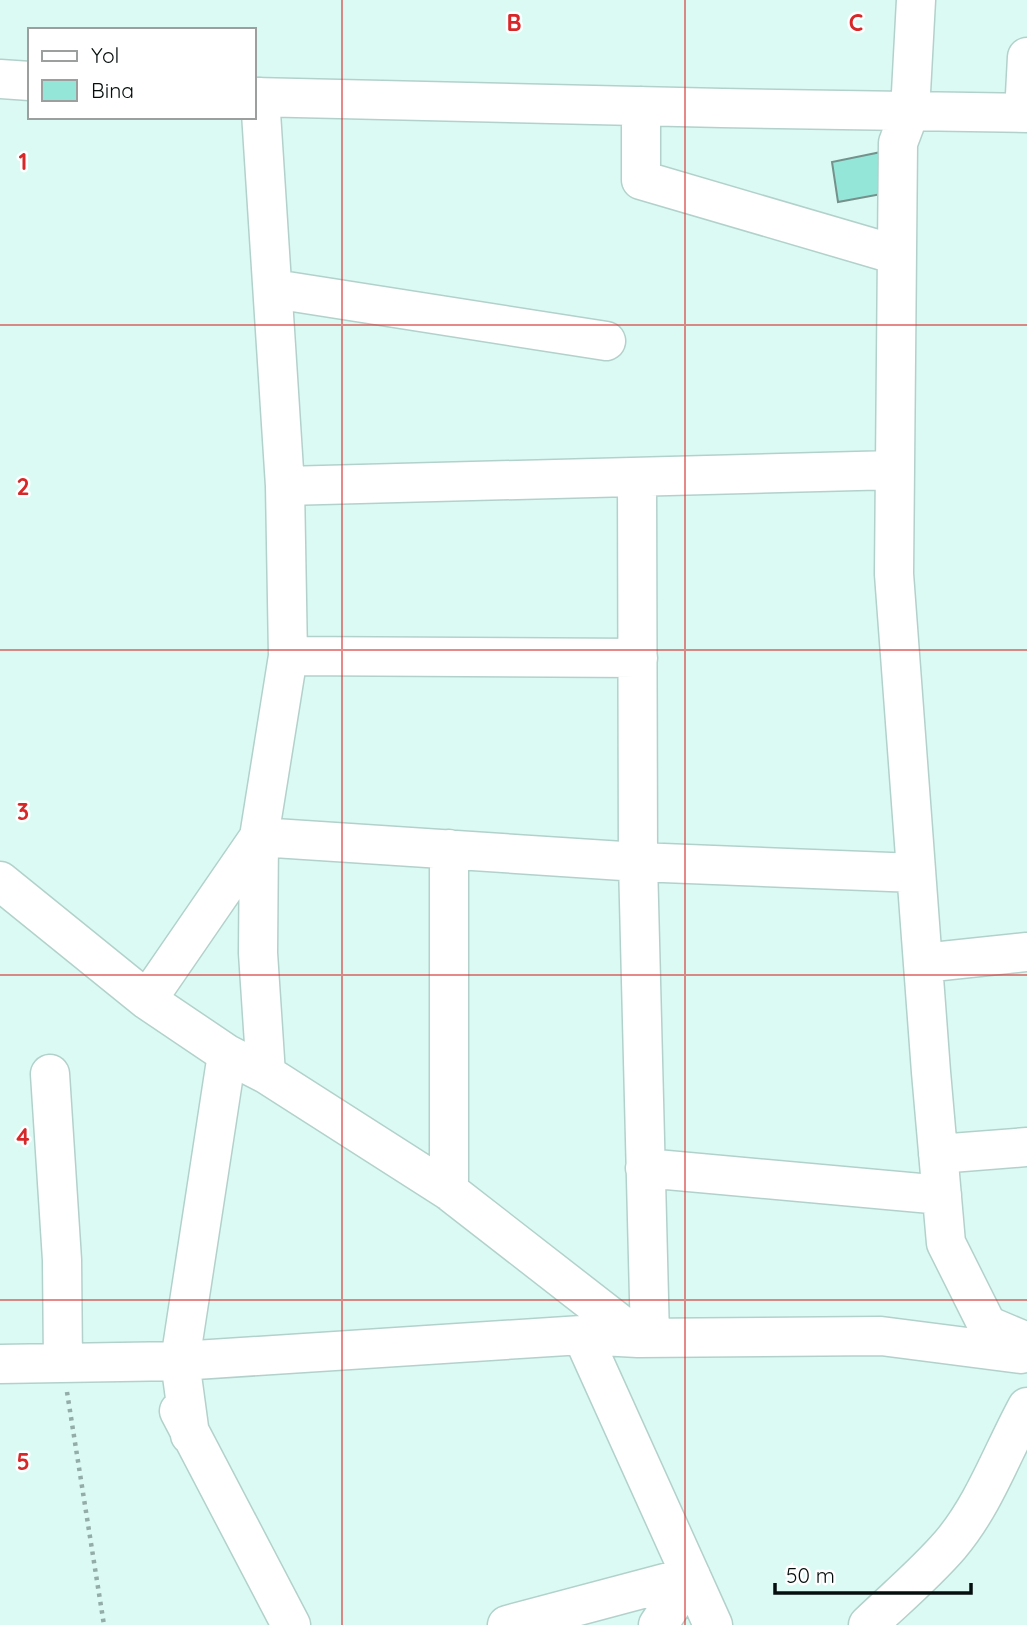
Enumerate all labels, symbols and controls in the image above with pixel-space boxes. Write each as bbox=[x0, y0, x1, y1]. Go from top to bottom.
text: B bbox=[506, 8, 522, 37]
text: C bbox=[849, 8, 863, 37]
legend bbox=[28, 28, 256, 119]
text: Yol bbox=[91, 42, 119, 68]
text: Bina bbox=[91, 77, 134, 103]
text: 1 bbox=[19, 147, 27, 176]
text: 2 bbox=[16, 472, 30, 501]
text: 3 bbox=[17, 797, 29, 826]
text: 4 bbox=[16, 1122, 30, 1151]
text: 5 bbox=[16, 1447, 30, 1476]
scale bar bbox=[775, 1552, 971, 1596]
text: 50 m bbox=[786, 1562, 835, 1588]

